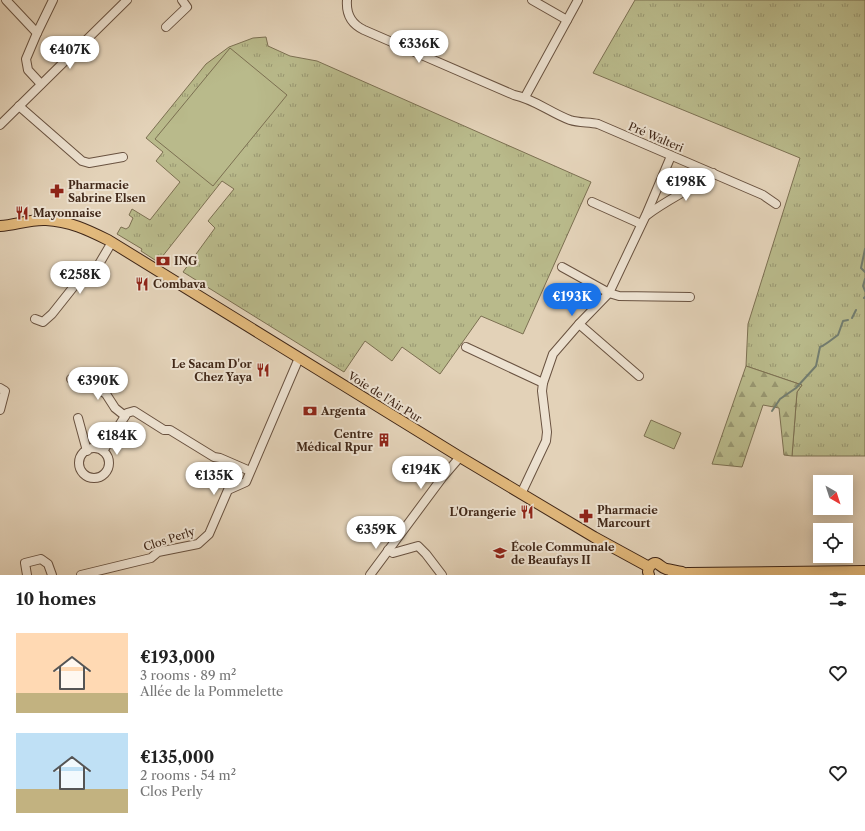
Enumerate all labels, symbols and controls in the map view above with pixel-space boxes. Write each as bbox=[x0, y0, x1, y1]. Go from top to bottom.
pin: €336K bbox=[391, 30, 447, 64]
text: €336K bbox=[398, 35, 440, 51]
pin: €407K bbox=[42, 36, 98, 70]
text: €407K bbox=[49, 41, 91, 57]
street label: Pré Walteri bbox=[626, 119, 686, 155]
pin: €198K bbox=[658, 168, 714, 202]
text: €198K bbox=[666, 173, 706, 189]
place label: Pharmacie Sabrine Elsen bbox=[68, 178, 146, 205]
pharmacy icon: Pharmacie Sabrine Elsen bbox=[49, 183, 65, 199]
restaurant icon: Mayonnaise bbox=[14, 205, 30, 221]
place label: Mayonnaise bbox=[33, 206, 102, 220]
bank icon: ING bbox=[155, 253, 171, 269]
place label: ING bbox=[174, 254, 198, 268]
pin: €258K bbox=[52, 261, 108, 295]
text: €258K bbox=[59, 266, 101, 282]
restaurant icon: Combava bbox=[134, 276, 150, 292]
place label: Combava bbox=[153, 277, 207, 291]
pin: €193K bbox=[544, 283, 600, 317]
text: €193K bbox=[552, 288, 592, 304]
place label: Le Sacam D'or Chez Yaya bbox=[171, 357, 253, 384]
restaurant icon: Le Sacam D'or Chez Yaya bbox=[255, 362, 271, 378]
pin: €390K bbox=[70, 367, 126, 401]
street label: Voie de l'Air Pur bbox=[345, 368, 425, 426]
text: €390K bbox=[77, 372, 119, 388]
bank icon: Argenta bbox=[302, 403, 318, 419]
place label: Argenta bbox=[320, 404, 367, 418]
pin: €184K bbox=[89, 422, 145, 456]
text: €184K bbox=[97, 427, 137, 443]
place label: Centre Médical Rpur bbox=[296, 427, 374, 454]
building icon: Centre Médical Rpur bbox=[376, 432, 392, 448]
pin: €194K bbox=[393, 456, 449, 490]
text: €194K bbox=[401, 461, 441, 477]
pin: €135K bbox=[186, 462, 242, 496]
text: €135K bbox=[194, 467, 234, 483]
north arrow bbox=[813, 475, 853, 515]
map controls bbox=[813, 475, 853, 563]
place label: Pharmacie Marcourt bbox=[597, 503, 658, 530]
restaurant icon: L'Orangerie bbox=[519, 504, 535, 520]
place label: L'Orangerie bbox=[449, 505, 516, 519]
pharmacy icon: Pharmacie Marcourt bbox=[578, 508, 594, 524]
pin: €359K bbox=[348, 516, 404, 550]
text: €359K bbox=[356, 521, 396, 537]
button: locate bbox=[813, 523, 853, 563]
street label: Clos Perly bbox=[141, 524, 197, 554]
place label: École Communale de Beaufays II bbox=[511, 540, 615, 567]
school or university icon: École Communale de Beaufays II bbox=[492, 545, 508, 561]
icon: filters bbox=[827, 588, 849, 610]
text: 10 homes bbox=[16, 589, 96, 609]
text: €193,000 bbox=[140, 647, 215, 667]
icon: home bbox=[48, 649, 96, 697]
icon: heart bbox=[827, 662, 849, 684]
text: 3 rooms · 89 m² bbox=[140, 667, 236, 683]
text: Allée de la Pommelette bbox=[140, 683, 283, 699]
text: €135,000 bbox=[140, 747, 214, 767]
icon: home bbox=[48, 749, 96, 797]
icon: heart bbox=[827, 762, 849, 784]
text: 2 rooms · 54 m² bbox=[140, 767, 236, 783]
text: Clos Perly bbox=[140, 783, 203, 799]

